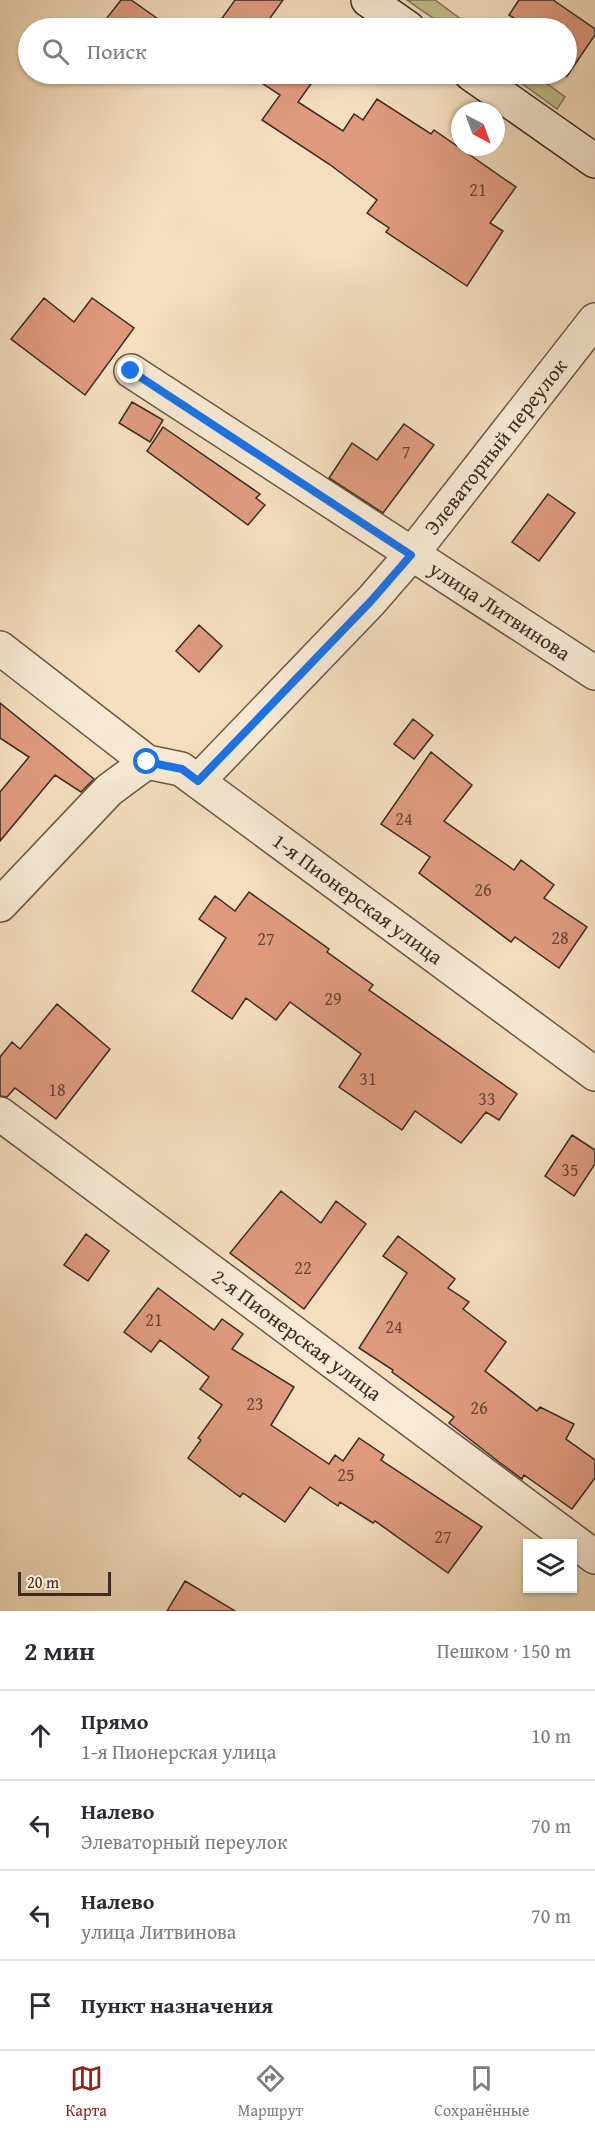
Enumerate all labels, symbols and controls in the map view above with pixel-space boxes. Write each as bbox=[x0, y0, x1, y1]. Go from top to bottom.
search box bbox=[18, 18, 577, 84]
icon: search bbox=[39, 35, 72, 68]
text: Поиск bbox=[87, 35, 147, 67]
north arrow bbox=[451, 102, 505, 156]
house number: 21 bbox=[469, 176, 487, 203]
street label: Элеваторный переулок bbox=[416, 352, 574, 541]
route end bbox=[117, 357, 143, 383]
house number: 7 bbox=[402, 438, 410, 465]
street label: улица Литвинова bbox=[422, 553, 577, 668]
route start bbox=[133, 748, 159, 774]
house number: 24 bbox=[395, 805, 413, 832]
street label: 1-я Пионерская улица bbox=[266, 825, 450, 972]
house number: 26 bbox=[474, 876, 492, 903]
house number: 28 bbox=[551, 924, 569, 951]
house number: 27 bbox=[257, 925, 275, 952]
house number: 29 bbox=[324, 985, 342, 1012]
house number: 31 bbox=[359, 1065, 377, 1092]
house number: 18 bbox=[48, 1076, 66, 1103]
house number: 33 bbox=[478, 1085, 496, 1112]
house number: 35 bbox=[561, 1156, 579, 1183]
house number: 22 bbox=[294, 1254, 312, 1281]
street label: 2-я Пионерская улица bbox=[206, 1261, 389, 1408]
house number: 21 bbox=[145, 1306, 163, 1333]
house number: 24 bbox=[385, 1313, 403, 1340]
house number: 23 bbox=[246, 1390, 264, 1417]
house number: 26 bbox=[470, 1394, 488, 1421]
house number: 25 bbox=[337, 1461, 355, 1488]
house number: 27 bbox=[434, 1523, 452, 1550]
map controls bbox=[523, 1539, 577, 1593]
button: layers bbox=[523, 1539, 577, 1593]
scale bar bbox=[18, 1569, 111, 1596]
text: 20 m bbox=[27, 1570, 59, 1594]
text: 2 мин bbox=[24, 1631, 95, 1670]
text: Пешком · 150 m bbox=[437, 1636, 571, 1665]
text: Прямо bbox=[81, 1705, 148, 1737]
icon: ahead bbox=[24, 1719, 57, 1752]
text: 10 m bbox=[531, 1721, 571, 1750]
text: 1-я Пионерская улица bbox=[81, 1737, 276, 1766]
text: Налево bbox=[81, 1795, 154, 1827]
icon: left bbox=[24, 1809, 57, 1842]
text: 70 m bbox=[531, 1811, 571, 1840]
text: Элеваторный переулок bbox=[81, 1827, 287, 1856]
text: Налево bbox=[81, 1885, 154, 1917]
icon: left bbox=[24, 1899, 57, 1932]
text: 70 m bbox=[531, 1901, 571, 1930]
text: улица Литвинова bbox=[81, 1917, 236, 1946]
icon: arrive bbox=[24, 1989, 57, 2022]
text: Пункт назначения bbox=[81, 1989, 273, 2021]
tab: Карта bbox=[65, 2062, 107, 2122]
tab: Маршрут bbox=[238, 2062, 303, 2122]
tab: Сохранённые bbox=[434, 2062, 530, 2122]

